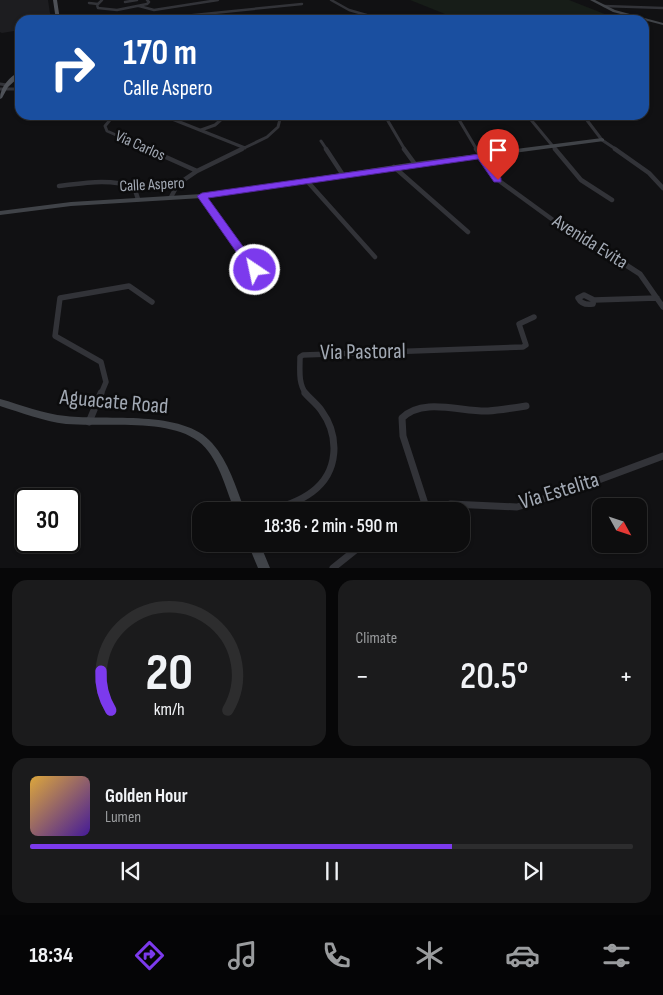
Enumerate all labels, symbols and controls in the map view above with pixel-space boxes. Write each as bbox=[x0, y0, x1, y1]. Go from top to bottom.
text: 170 m bbox=[123, 32, 197, 75]
icon: right bbox=[40, 35, 105, 100]
text: Calle Aspero bbox=[123, 75, 213, 102]
street label: Via Carlos bbox=[112, 127, 168, 165]
pin bbox=[477, 129, 519, 180]
icon: arrive bbox=[484, 136, 512, 164]
street label: Calle Aspero bbox=[119, 174, 185, 196]
street label: Avenida Evita bbox=[547, 209, 632, 274]
position arrow bbox=[228, 243, 280, 295]
street label: Via Pastoral bbox=[320, 338, 406, 366]
street label: Aguacate Road bbox=[58, 384, 169, 420]
street label: Via Estelita bbox=[516, 466, 602, 516]
speed limit sign: 30 bbox=[15, 488, 80, 553]
north arrow bbox=[592, 498, 648, 552]
map controls bbox=[592, 498, 647, 553]
text: 18:36 · 2 min · 590 m bbox=[264, 515, 398, 538]
text: Climate bbox=[356, 629, 397, 648]
text: 20 bbox=[145, 642, 193, 705]
text: 20.5° bbox=[460, 654, 529, 699]
text: − bbox=[356, 660, 369, 693]
text: + bbox=[619, 660, 633, 693]
text: km/h bbox=[153, 699, 184, 720]
text: Golden Hour bbox=[105, 785, 188, 808]
text: Lumen bbox=[105, 808, 141, 827]
icon: previous bbox=[117, 857, 145, 885]
icon: pause bbox=[318, 857, 346, 885]
icon: next bbox=[519, 857, 547, 885]
icon: directions bbox=[132, 938, 167, 973]
icon: music bbox=[225, 938, 260, 973]
icon: phone bbox=[319, 938, 354, 973]
icon: climate bbox=[412, 938, 447, 973]
icon: car bbox=[505, 938, 540, 973]
icon: filters bbox=[599, 938, 634, 973]
text: 18:34 bbox=[29, 942, 73, 969]

